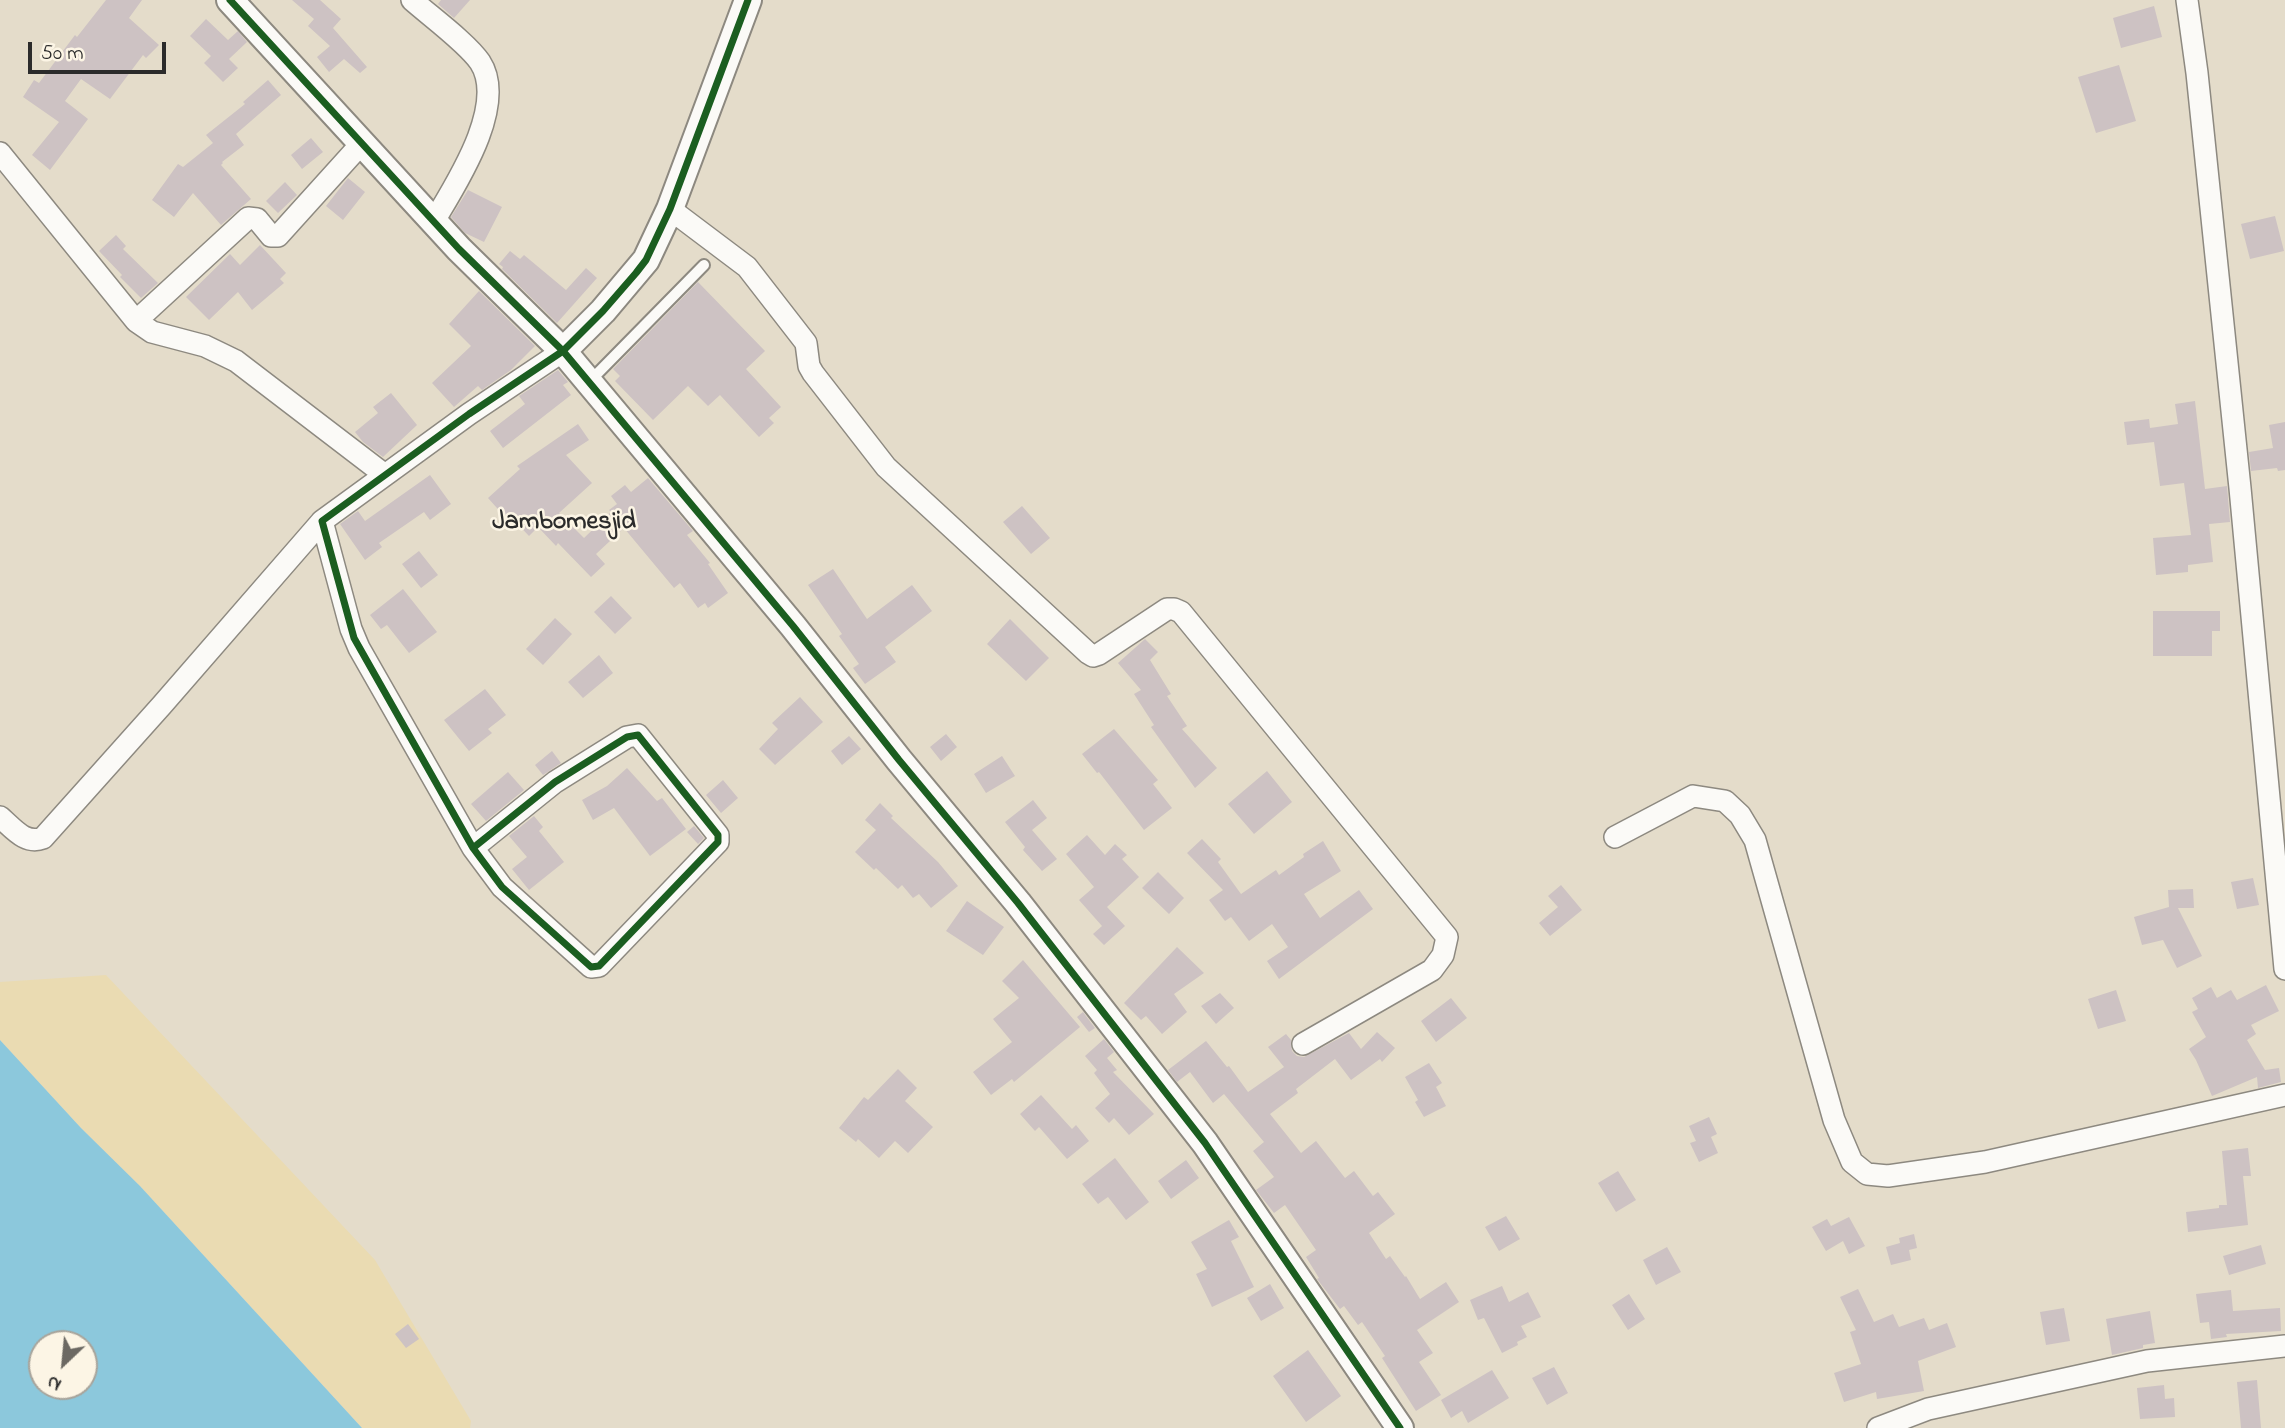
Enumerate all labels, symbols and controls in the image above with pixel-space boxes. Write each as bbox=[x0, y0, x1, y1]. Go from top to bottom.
scale bar bbox=[32, 28, 170, 72]
text: 50 m bbox=[41, 39, 84, 69]
district label: Jambomesjid bbox=[492, 508, 636, 540]
north arrow bbox=[28, 1330, 98, 1400]
text: N bbox=[43, 1368, 66, 1397]

